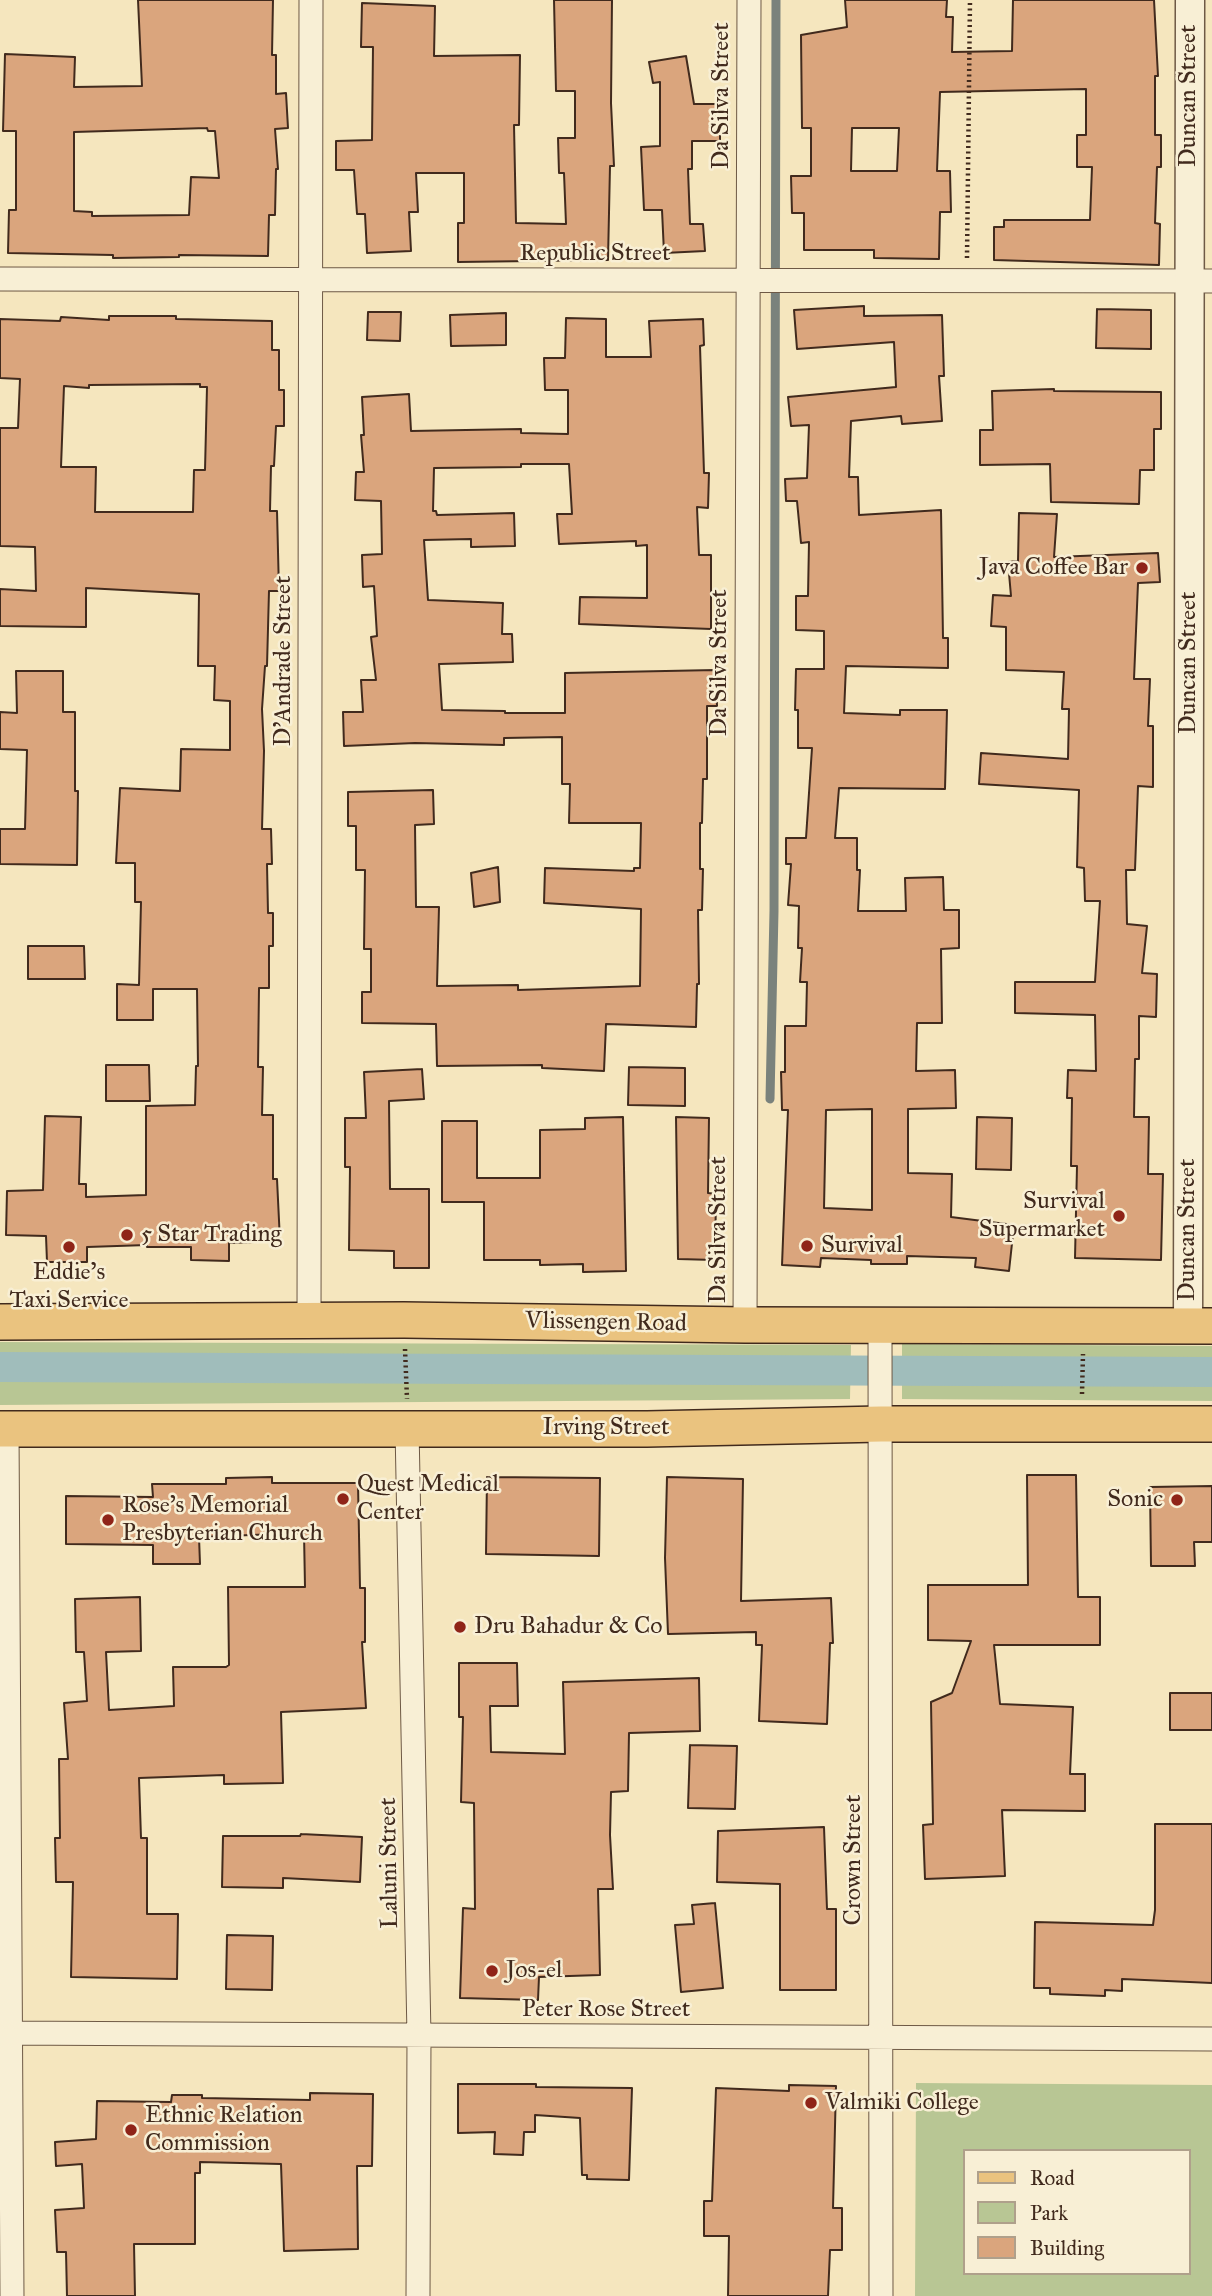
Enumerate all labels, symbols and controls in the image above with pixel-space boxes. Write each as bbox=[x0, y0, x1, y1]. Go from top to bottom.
street label: Da Silva Street bbox=[708, 22, 736, 170]
street label: Duncan Street bbox=[1175, 25, 1203, 167]
street label: Republic Street bbox=[520, 240, 670, 268]
place label: Java Coffee Bar bbox=[979, 554, 1128, 582]
marker: Java Coffee Bar bbox=[1134, 560, 1150, 576]
street label: D'Andrade Street bbox=[270, 575, 298, 747]
street label: Da Silva Street bbox=[706, 589, 734, 737]
street label: Duncan Street bbox=[1175, 592, 1203, 734]
street label: Da Silva Street bbox=[705, 1156, 733, 1304]
street label: Duncan Street bbox=[1174, 1159, 1202, 1301]
place label: Survival Supermarket bbox=[979, 1188, 1105, 1244]
marker: Survival Supermarket bbox=[1111, 1208, 1127, 1224]
place label: 5 Star Trading bbox=[141, 1221, 282, 1249]
marker: 5 Star Trading bbox=[119, 1227, 135, 1243]
place label: Survival bbox=[821, 1232, 903, 1260]
marker: Survival bbox=[799, 1238, 815, 1254]
marker: Eddie's Taxi Service bbox=[61, 1239, 77, 1255]
place label: Eddie's Taxi Service bbox=[10, 1259, 128, 1315]
street label: Vlissengen Road bbox=[525, 1307, 687, 1339]
street label: Irving Street bbox=[543, 1414, 669, 1442]
place label: Quest Medical Center bbox=[357, 1471, 499, 1527]
place label: Sonic bbox=[1107, 1486, 1163, 1514]
marker: Quest Medical Center bbox=[335, 1491, 351, 1507]
place label: Rose's Memorial Presbyterian Church bbox=[122, 1492, 323, 1548]
marker: Sonic bbox=[1169, 1492, 1185, 1508]
marker: Rose's Memorial Presbyterian Church bbox=[100, 1512, 116, 1528]
place label: Dru Bahadur & Co bbox=[474, 1613, 663, 1641]
marker: Dru Bahadur & Co bbox=[452, 1619, 468, 1635]
street label: Crown Street bbox=[840, 1795, 868, 1925]
street label: Laluni Street bbox=[374, 1797, 406, 1929]
place label: Jos-el bbox=[506, 1957, 563, 1985]
marker: Jos-el bbox=[484, 1963, 500, 1979]
street label: Peter Rose Street bbox=[522, 1996, 690, 2024]
place label: Valmiki College bbox=[825, 2089, 979, 2117]
marker: Valmiki College bbox=[803, 2095, 819, 2111]
place label: Ethnic Relation Commission bbox=[145, 2102, 302, 2158]
marker: Ethnic Relation Commission bbox=[123, 2122, 139, 2138]
legend bbox=[964, 2149, 1191, 2275]
text: Road bbox=[1030, 2165, 1075, 2191]
text: Park bbox=[1030, 2200, 1068, 2226]
text: Building bbox=[1030, 2235, 1104, 2261]

